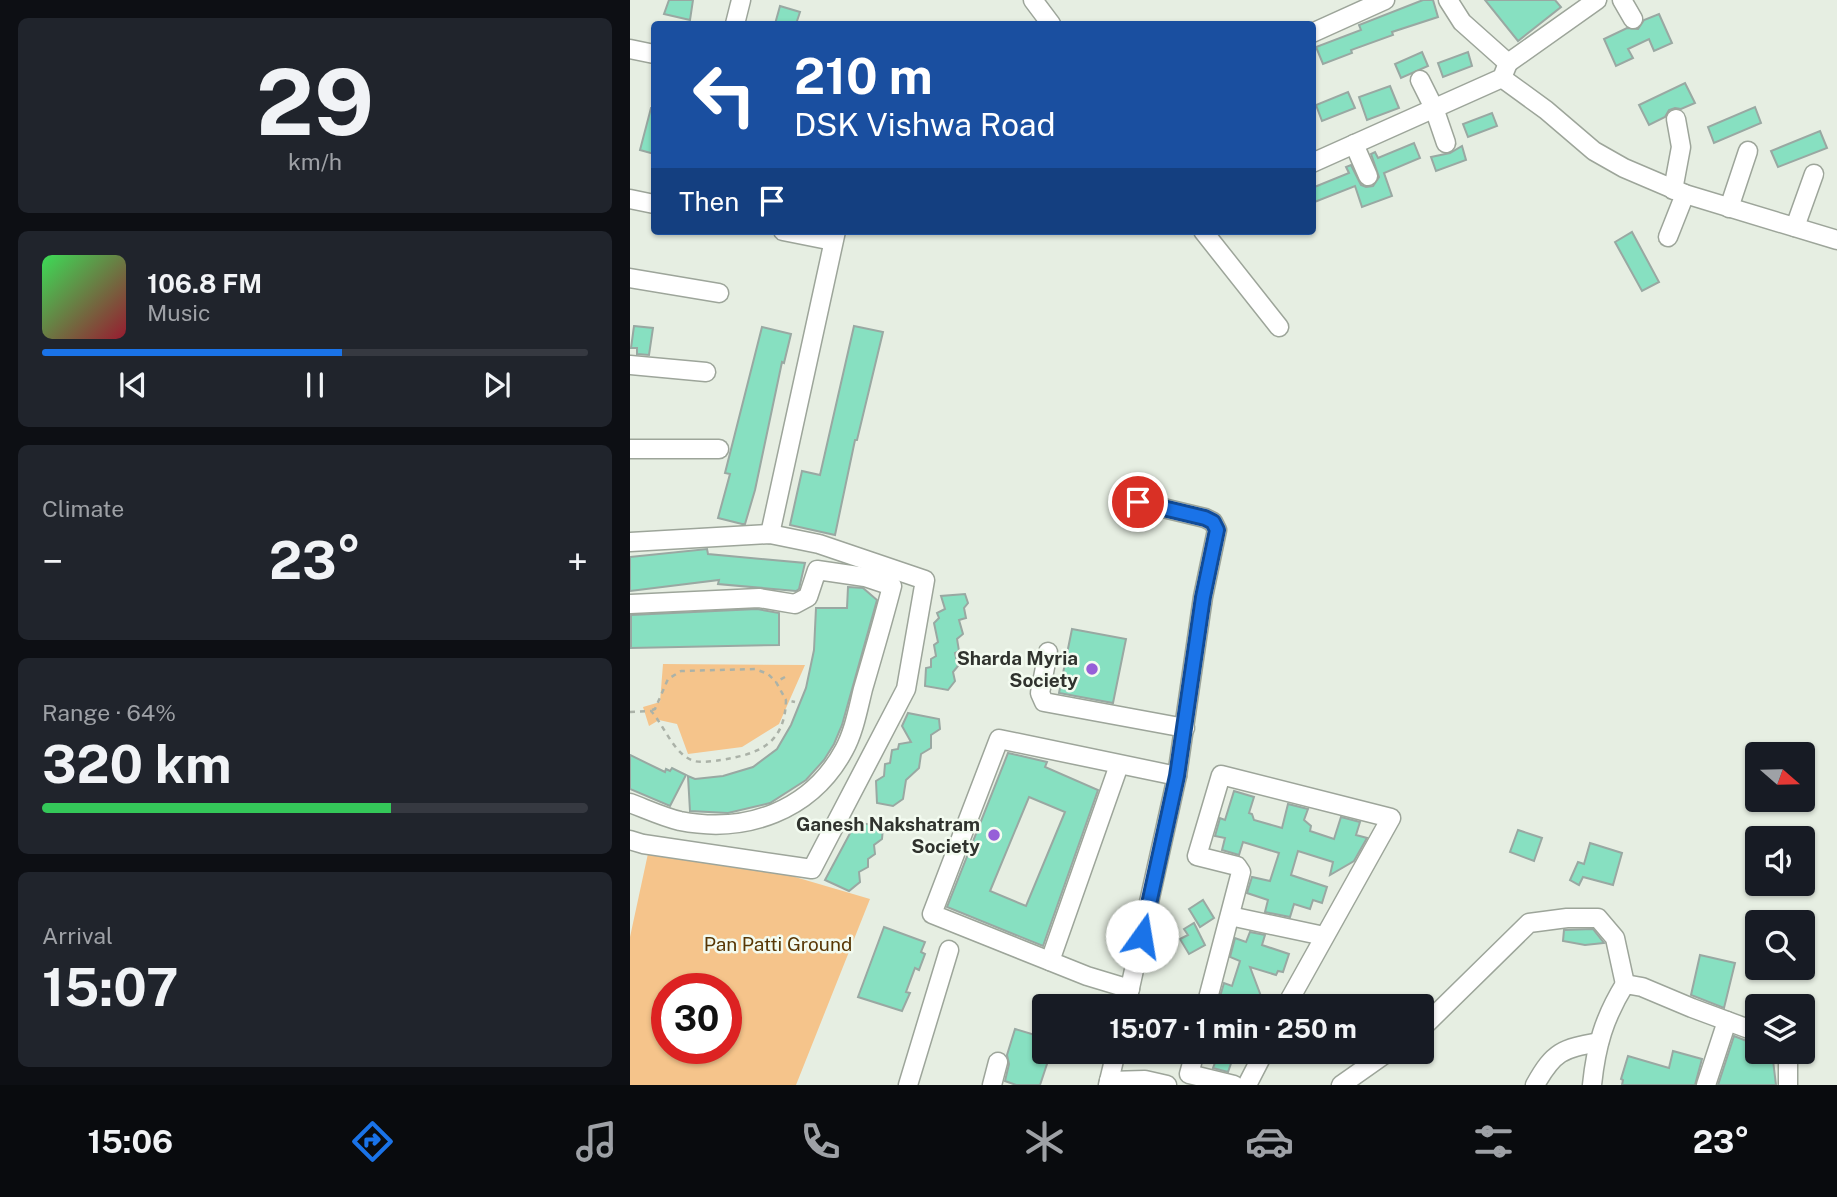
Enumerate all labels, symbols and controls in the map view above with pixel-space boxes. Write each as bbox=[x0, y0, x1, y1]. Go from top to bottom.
text: 210 m bbox=[794, 47, 933, 105]
text: 29 bbox=[256, 49, 374, 155]
icon: left bbox=[679, 49, 770, 140]
text: DSK Vishwa Road bbox=[794, 106, 1056, 143]
text: km/h bbox=[288, 148, 342, 175]
icon: arrive bbox=[753, 182, 791, 220]
text: Then bbox=[679, 186, 739, 217]
text: 106.8 FM bbox=[147, 268, 262, 299]
text: Music bbox=[147, 299, 211, 326]
icon: previous bbox=[114, 366, 152, 404]
icon: pause bbox=[296, 366, 334, 404]
icon: next bbox=[478, 366, 516, 404]
pin bbox=[1108, 472, 1168, 532]
icon: arrive bbox=[1119, 483, 1157, 521]
text: Climate bbox=[42, 495, 124, 522]
text: 23° bbox=[269, 530, 361, 591]
text: − bbox=[42, 539, 63, 584]
text: + bbox=[567, 539, 588, 584]
place label: Sharda Myria Society bbox=[957, 647, 1078, 691]
marker: Sharda Myria Society bbox=[1084, 661, 1100, 677]
text: Range · 64% bbox=[42, 699, 176, 726]
text: 320 km bbox=[42, 734, 232, 795]
north arrow bbox=[1745, 742, 1815, 812]
map controls bbox=[1745, 742, 1815, 1064]
place label: Ganesh Nakshatram Society bbox=[796, 813, 980, 857]
button: sound bbox=[1745, 826, 1815, 896]
marker: Ganesh Nakshatram Society bbox=[986, 827, 1002, 843]
position arrow bbox=[1105, 899, 1179, 973]
button: search bbox=[1745, 910, 1815, 980]
text: Arrival bbox=[42, 922, 113, 949]
park label: Pan Patti Ground bbox=[704, 933, 852, 955]
text: 15:07 bbox=[42, 957, 179, 1018]
speed limit sign: 30 bbox=[651, 973, 742, 1064]
button: layers bbox=[1745, 994, 1815, 1064]
text: 15:07 · 1 min · 250 m bbox=[1109, 1013, 1357, 1044]
icon: directions bbox=[348, 1117, 397, 1166]
icon: music bbox=[572, 1117, 621, 1166]
icon: phone bbox=[796, 1117, 845, 1166]
icon: climate bbox=[1020, 1117, 1069, 1166]
icon: car bbox=[1245, 1117, 1294, 1166]
icon: filters bbox=[1469, 1117, 1518, 1166]
text: 15:06 bbox=[88, 1123, 173, 1160]
text: 23° bbox=[1693, 1123, 1749, 1160]

